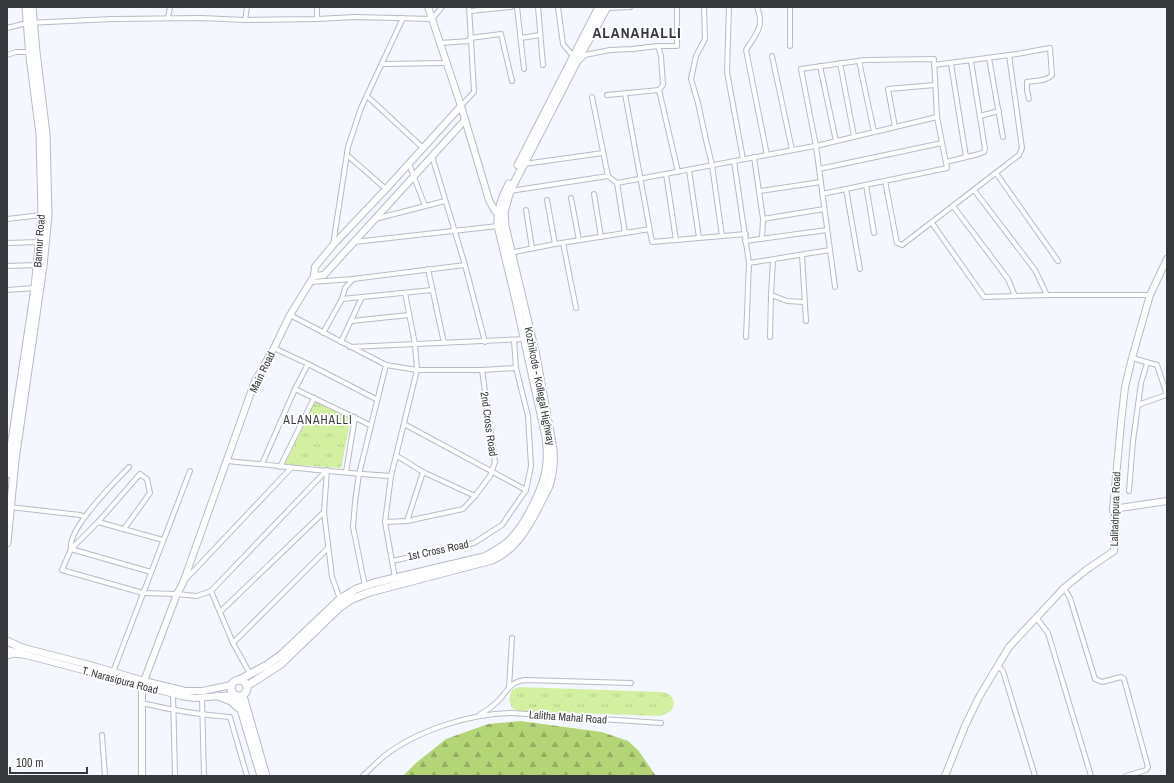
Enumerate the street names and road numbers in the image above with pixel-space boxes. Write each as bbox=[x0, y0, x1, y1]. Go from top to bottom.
street label: Bannur Road bbox=[30, 214, 48, 268]
street label: Kozhikode - Kollegal Highway bbox=[522, 326, 558, 447]
street label: Main Road bbox=[246, 349, 278, 395]
street label: 2nd Cross Road bbox=[478, 391, 500, 457]
street label: Lalitadripura Road bbox=[1107, 471, 1123, 547]
street label: 1st Cross Road bbox=[406, 537, 470, 563]
street label: T. Narasipura Road bbox=[80, 663, 160, 697]
street label: Lalitha Mahal Road bbox=[528, 707, 608, 727]

